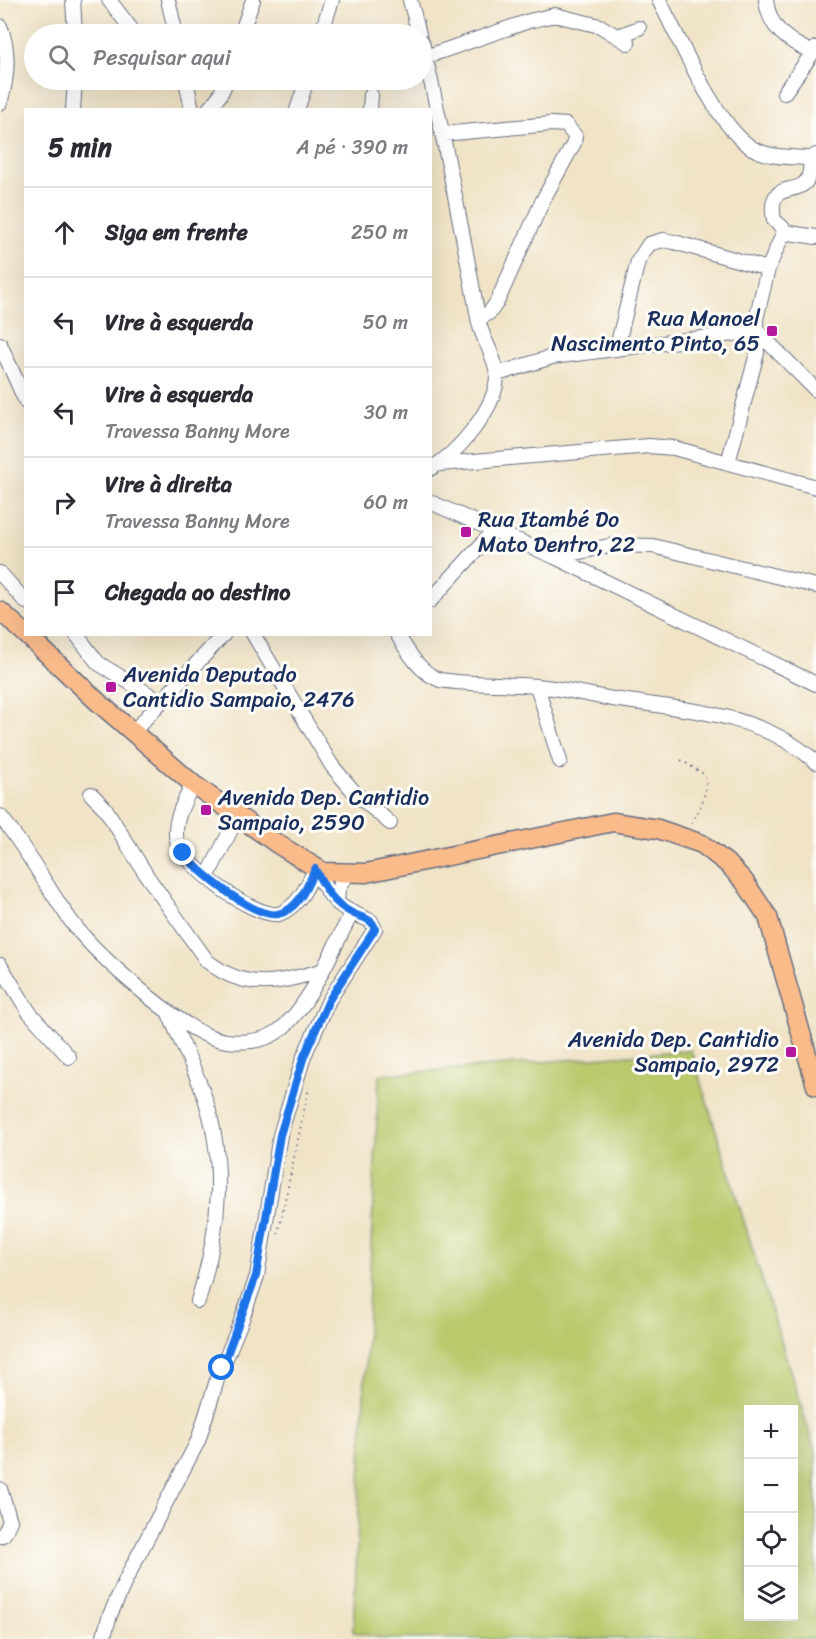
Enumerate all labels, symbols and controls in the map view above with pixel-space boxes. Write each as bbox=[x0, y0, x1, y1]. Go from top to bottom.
search box bbox=[24, 24, 432, 90]
text: Pesquisar aqui bbox=[93, 38, 231, 77]
icon: search bbox=[45, 41, 78, 74]
text: 5 min bbox=[48, 124, 112, 170]
text: A pé · 390 m bbox=[297, 130, 408, 165]
text: Siga em frente bbox=[105, 213, 248, 252]
text: 250 m bbox=[351, 215, 408, 250]
icon: ahead bbox=[48, 216, 81, 249]
place label: Rua Manoel Nascimento Pinto, 65 bbox=[551, 299, 761, 363]
text: Vire à esquerda bbox=[105, 303, 253, 342]
text: 50 m bbox=[363, 305, 408, 340]
icon: left bbox=[48, 306, 81, 339]
marker: Rua Manoel Nascimento Pinto, 65 bbox=[765, 324, 779, 338]
text: Vire à esquerda bbox=[105, 375, 253, 414]
text: 30 m bbox=[364, 395, 408, 430]
icon: left bbox=[48, 396, 81, 429]
text: Travessa Banny More bbox=[105, 414, 290, 449]
text: Vire à direita bbox=[105, 465, 232, 504]
text: 60 m bbox=[363, 485, 408, 520]
icon: right bbox=[48, 486, 81, 519]
place label: Rua Itambé Do Mato Dentro, 22 bbox=[478, 500, 636, 564]
text: Travessa Banny More bbox=[105, 504, 290, 539]
marker: Rua Itambé Do Mato Dentro, 22 bbox=[459, 525, 473, 539]
text: Chegada ao destino bbox=[105, 573, 290, 612]
icon: arrive bbox=[48, 576, 81, 609]
place label: Avenida Deputado Cantidio Sampaio, 2476 bbox=[122, 655, 355, 719]
marker: Avenida Deputado Cantidio Sampaio, 2476 bbox=[104, 680, 118, 694]
place label: Avenida Dep. Cantidio Sampaio, 2590 bbox=[217, 778, 429, 842]
marker: Avenida Dep. Cantidio Sampaio, 2590 bbox=[199, 803, 213, 817]
route end bbox=[169, 839, 195, 865]
place label: Avenida Dep. Cantidio Sampaio, 2972 bbox=[567, 1020, 779, 1084]
marker: Avenida Dep. Cantidio Sampaio, 2972 bbox=[784, 1045, 798, 1059]
route start bbox=[208, 1354, 234, 1380]
map controls bbox=[744, 1405, 798, 1621]
button: + bbox=[744, 1405, 798, 1459]
button: − bbox=[744, 1459, 798, 1513]
button: locate bbox=[744, 1513, 798, 1567]
button: layers bbox=[744, 1567, 798, 1621]

